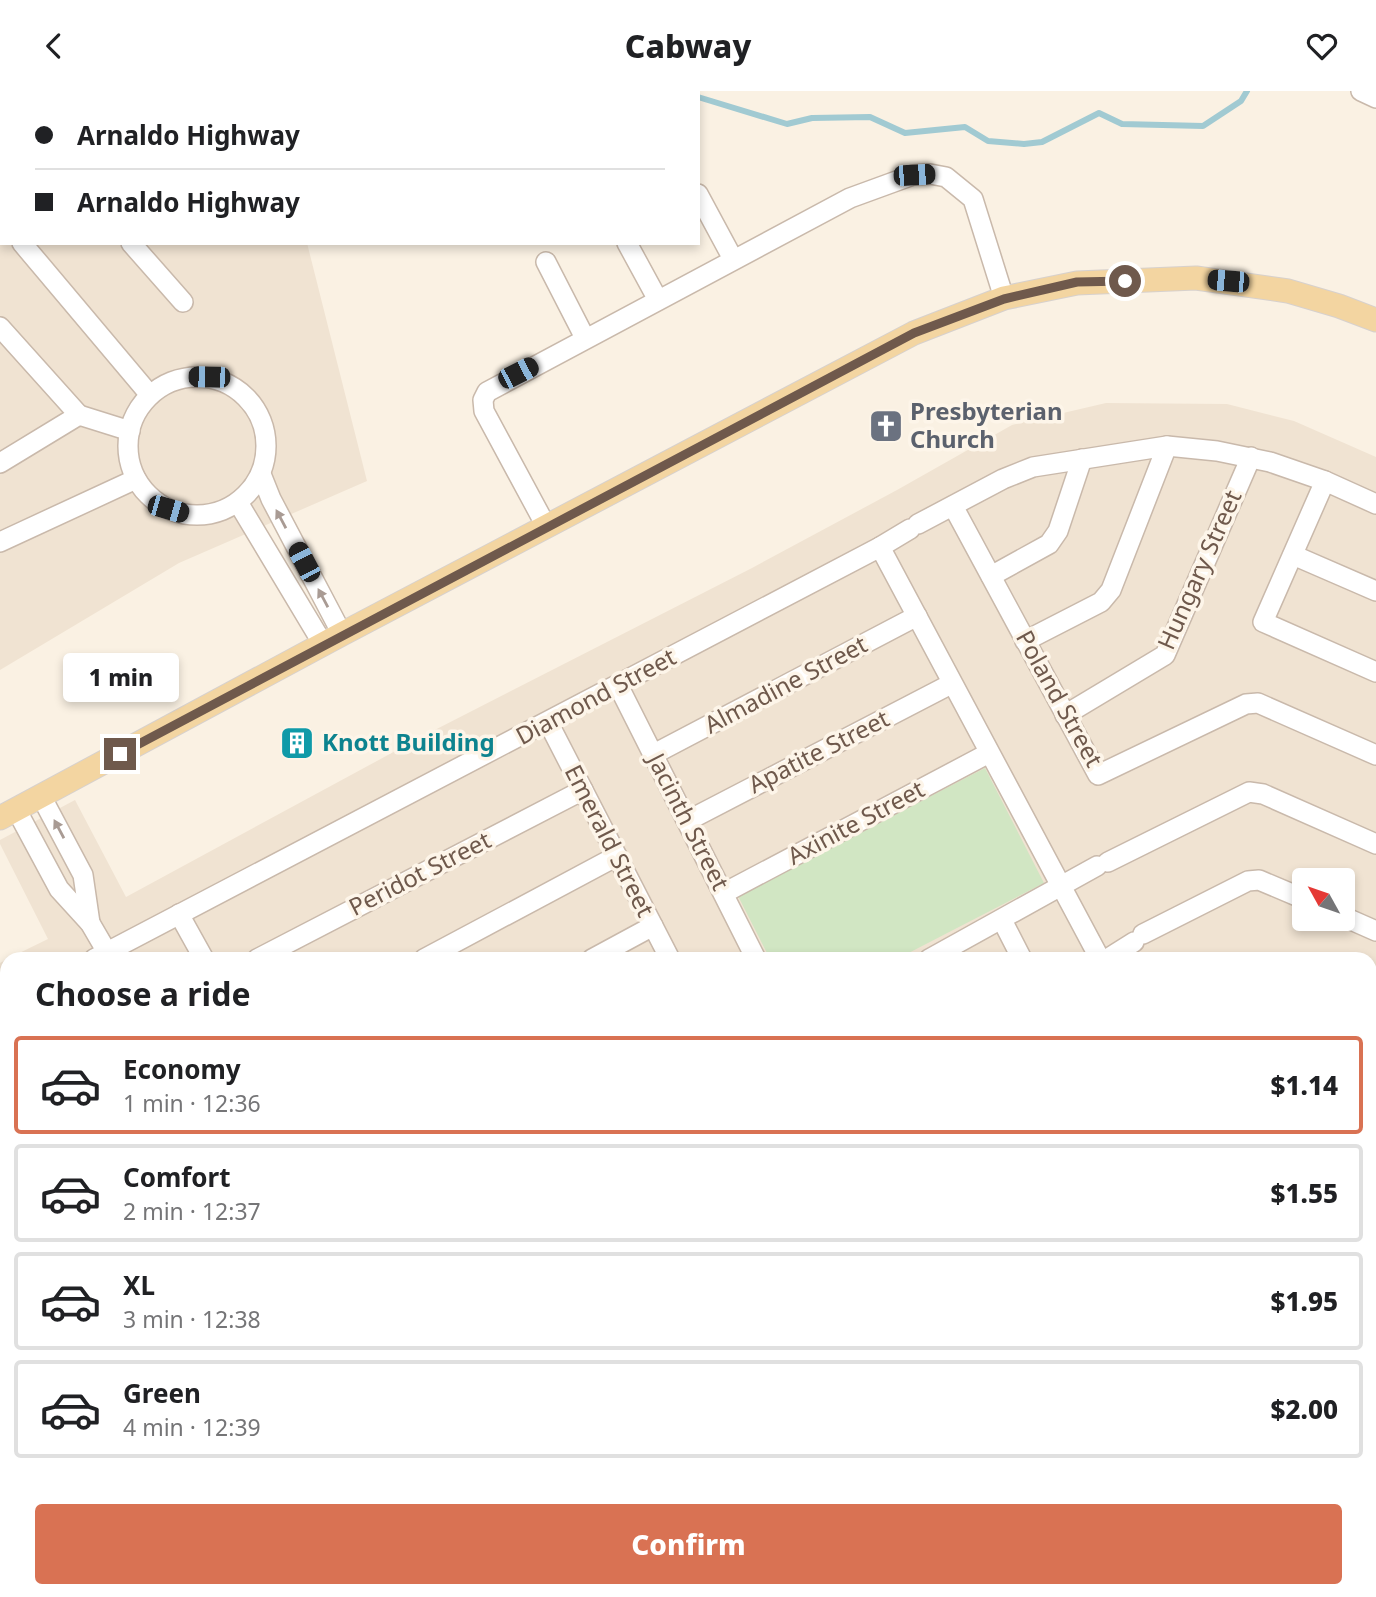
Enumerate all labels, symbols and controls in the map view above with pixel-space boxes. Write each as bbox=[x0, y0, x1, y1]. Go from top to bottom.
text: Cabway bbox=[625, 24, 751, 67]
icon: back bbox=[35, 27, 73, 65]
icon: heart bbox=[1303, 27, 1341, 65]
text: Arnaldo Highway bbox=[77, 117, 300, 153]
car bbox=[893, 163, 936, 187]
text: Arnaldo Highway bbox=[77, 184, 300, 220]
route start bbox=[1109, 265, 1141, 297]
car bbox=[1207, 269, 1250, 293]
car bbox=[495, 354, 542, 392]
car bbox=[188, 366, 231, 388]
place label: Presbyterian Church bbox=[910, 394, 1063, 455]
church icon: Presbyterian Church bbox=[867, 407, 905, 445]
street label: Hungary Street bbox=[1149, 484, 1249, 654]
car bbox=[145, 493, 192, 525]
one-way arrow bbox=[275, 509, 287, 529]
car bbox=[285, 539, 324, 585]
one-way arrow bbox=[317, 588, 329, 608]
street label: Poland Street bbox=[1009, 624, 1112, 773]
street label: Almadine Street bbox=[698, 627, 873, 740]
street label: Diamond Street bbox=[509, 639, 681, 752]
callout: 1 min bbox=[62, 653, 178, 701]
text: 1 min bbox=[89, 661, 153, 693]
street label: Apatite Street bbox=[742, 701, 895, 800]
building icon: Knott Building bbox=[278, 724, 316, 762]
place label: Knott Building bbox=[322, 725, 495, 758]
route end bbox=[104, 738, 136, 770]
street label: Jacinth Street bbox=[640, 746, 738, 896]
street label: Emerald Street bbox=[558, 759, 663, 922]
street label: Axinite Street bbox=[781, 772, 930, 872]
one-way arrow bbox=[53, 819, 64, 839]
street label: Peridot Street bbox=[343, 823, 496, 923]
north arrow bbox=[1292, 868, 1354, 931]
map controls bbox=[1292, 868, 1355, 931]
text: Choose a ride bbox=[35, 972, 251, 1015]
text: Economy bbox=[123, 1051, 241, 1087]
icon: car bbox=[39, 1054, 102, 1117]
text: $1.14 bbox=[1271, 1067, 1338, 1103]
text: 1 min · 12:36 bbox=[123, 1087, 261, 1119]
text: Comfort bbox=[123, 1159, 231, 1195]
icon: car bbox=[39, 1162, 102, 1225]
text: $1.55 bbox=[1271, 1175, 1338, 1211]
text: 2 min · 12:37 bbox=[123, 1195, 261, 1227]
text: XL bbox=[123, 1267, 155, 1303]
icon: car bbox=[39, 1270, 102, 1333]
text: $1.95 bbox=[1271, 1283, 1338, 1319]
text: 3 min · 12:38 bbox=[123, 1303, 261, 1335]
text: Green bbox=[123, 1375, 201, 1411]
icon: car bbox=[39, 1378, 102, 1441]
text: $2.00 bbox=[1271, 1391, 1338, 1427]
text: 4 min · 12:39 bbox=[123, 1411, 261, 1443]
button: Confirm bbox=[35, 1504, 1342, 1584]

